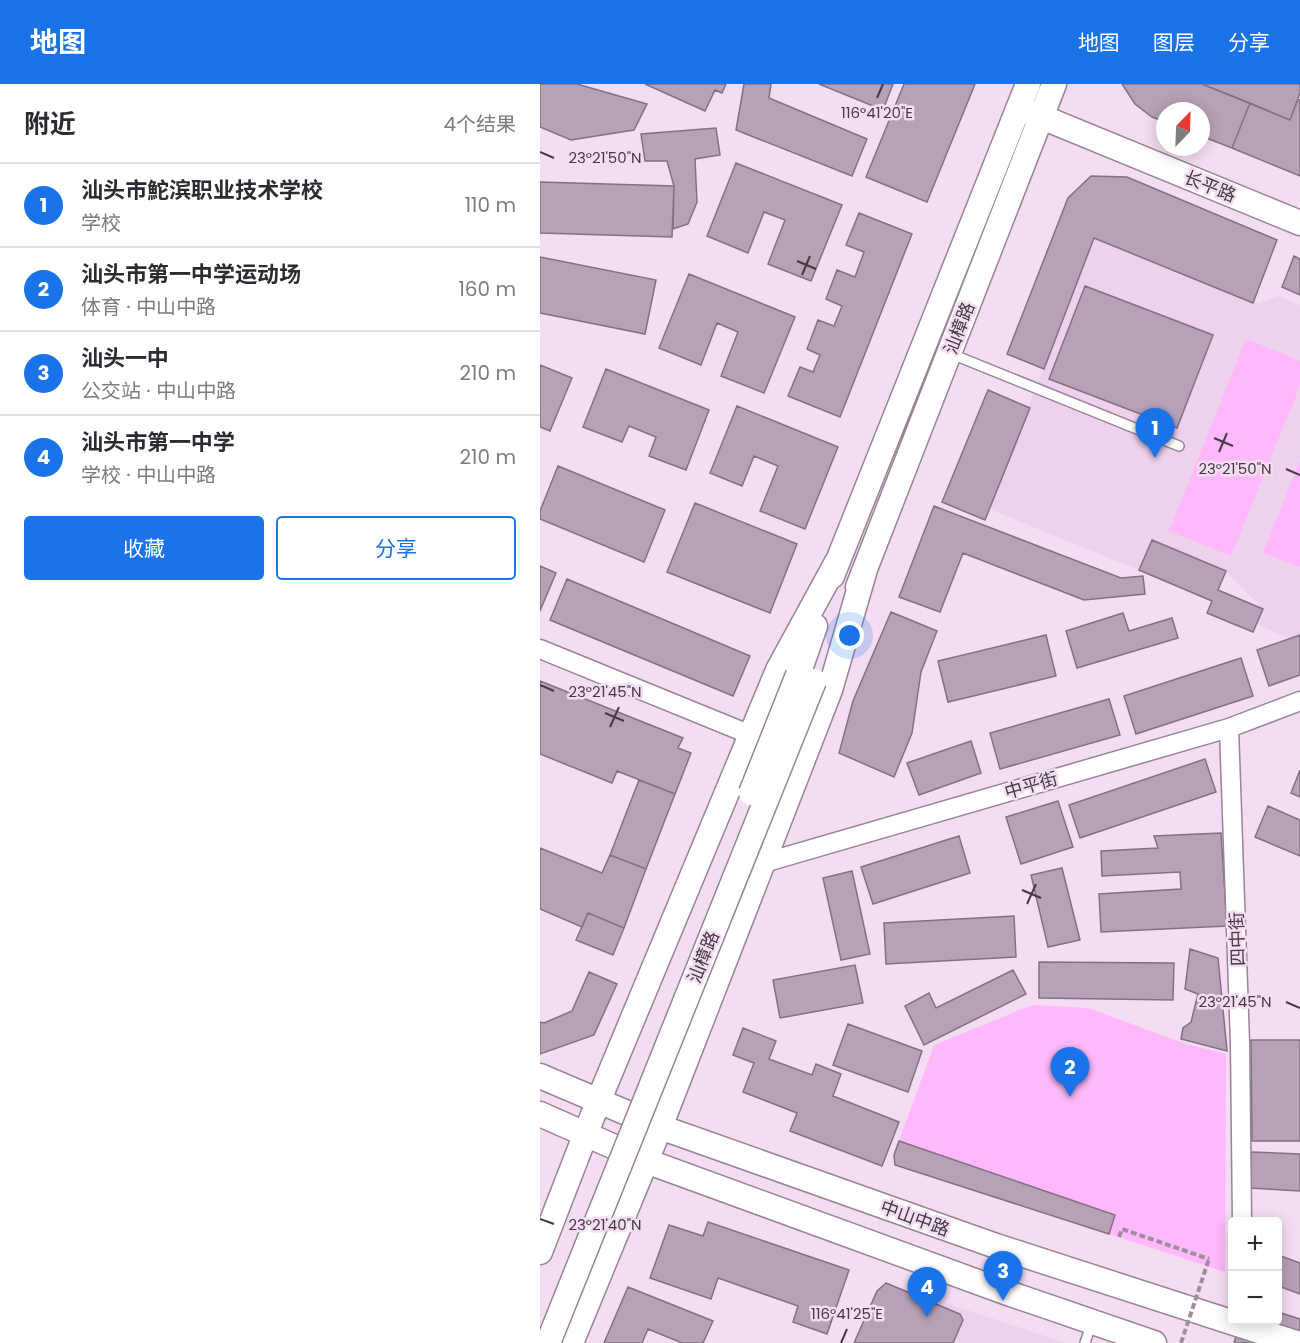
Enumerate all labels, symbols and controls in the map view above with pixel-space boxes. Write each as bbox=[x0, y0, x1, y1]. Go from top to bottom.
text: 地图 bbox=[30, 23, 86, 62]
text: 地图 bbox=[1078, 28, 1120, 57]
text: 图层 bbox=[1153, 28, 1195, 57]
text: 分享 bbox=[1228, 28, 1270, 57]
text: 116°41'20"E bbox=[841, 102, 913, 123]
north arrow bbox=[1156, 102, 1210, 156]
text: 附近 bbox=[24, 106, 76, 142]
text: 4个结果 bbox=[443, 110, 516, 138]
text: 23°21'50"N bbox=[568, 147, 642, 168]
street label: 长平路 bbox=[1180, 164, 1240, 208]
text: 汕头市鮀滨职业技术学校 bbox=[81, 175, 323, 206]
text: 1 bbox=[40, 191, 47, 219]
text: 110 m bbox=[465, 191, 516, 219]
text: 学校 bbox=[81, 209, 121, 237]
text: 汕头市第一中学运动场 bbox=[81, 259, 301, 290]
text: 2 bbox=[38, 275, 49, 303]
text: 160 m bbox=[458, 275, 516, 303]
text: 体育 · 中山中路 bbox=[81, 293, 216, 321]
street label: 汕樟路 bbox=[938, 298, 980, 358]
text: 汕头一中 bbox=[81, 343, 169, 374]
text: 3 bbox=[37, 359, 50, 387]
text: 210 m bbox=[460, 359, 516, 387]
text: 公交站 · 中山中路 bbox=[81, 377, 236, 405]
pin: 1 bbox=[1136, 408, 1174, 458]
text: 汕头市第一中学 bbox=[81, 427, 235, 458]
text: 4 bbox=[37, 443, 50, 471]
text: 210 m bbox=[460, 443, 516, 471]
text: 23°21'50"N bbox=[1198, 458, 1272, 479]
text: 学校 · 中山中路 bbox=[81, 461, 216, 489]
button: 收藏 bbox=[24, 516, 264, 580]
button: 分享 bbox=[276, 516, 516, 580]
your location bbox=[835, 621, 864, 650]
text: 23°21'45"N bbox=[568, 681, 642, 702]
street label: 中平街 bbox=[1002, 766, 1060, 804]
street label: 四中街 bbox=[1224, 912, 1250, 966]
street label: 汕樟路 bbox=[681, 927, 725, 987]
text: 23°21'45"N bbox=[1198, 991, 1272, 1012]
pin: 2 bbox=[1050, 1048, 1090, 1097]
street label: 中山中路 bbox=[877, 1194, 953, 1242]
text: 23°21'40"N bbox=[568, 1214, 642, 1235]
map controls bbox=[1228, 1217, 1282, 1325]
button: + bbox=[1228, 1217, 1282, 1271]
pin: 3 bbox=[984, 1252, 1022, 1301]
pin: 4 bbox=[908, 1268, 946, 1317]
button: − bbox=[1228, 1271, 1282, 1325]
text: 116°41'25"E bbox=[811, 1303, 883, 1324]

